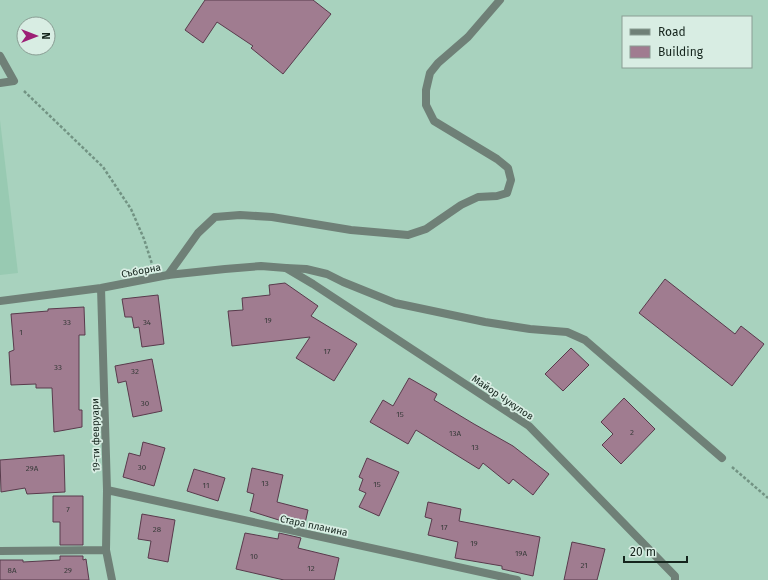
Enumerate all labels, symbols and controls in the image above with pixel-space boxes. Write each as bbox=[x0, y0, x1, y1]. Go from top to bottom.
north arrow bbox=[16, 16, 56, 56]
legend bbox=[622, 16, 752, 68]
text: Road bbox=[658, 25, 686, 39]
text: N bbox=[39, 32, 52, 40]
text: Building bbox=[658, 45, 704, 59]
street label: Съборна bbox=[120, 261, 162, 281]
house number: 19 bbox=[264, 316, 272, 325]
house number: 33 bbox=[63, 318, 71, 327]
house number: 34 bbox=[143, 318, 152, 327]
house number: 1 bbox=[19, 328, 23, 337]
house number: 17 bbox=[323, 347, 331, 356]
house number: 33 bbox=[54, 363, 62, 372]
house number: 32 bbox=[131, 367, 139, 376]
street label: Майор Чукулов bbox=[469, 373, 536, 423]
street label: 19-ти февруари bbox=[89, 398, 103, 472]
house number: 30 bbox=[141, 399, 150, 408]
house number: 15 bbox=[396, 410, 404, 419]
house number: 2 bbox=[630, 428, 634, 437]
house number: 13А bbox=[449, 429, 461, 438]
house number: 13 bbox=[471, 443, 479, 452]
house number: 30 bbox=[138, 463, 147, 472]
house number: 29А bbox=[26, 464, 39, 473]
house number: 13 bbox=[261, 479, 269, 488]
house number: 15 bbox=[373, 480, 381, 489]
house number: 11 bbox=[203, 481, 209, 490]
house number: 7 bbox=[66, 505, 70, 514]
street label: Стара планина bbox=[279, 513, 349, 539]
house number: 17 bbox=[440, 523, 448, 532]
house number: 28 bbox=[153, 525, 162, 534]
scale bar bbox=[624, 538, 687, 564]
house number: 19 bbox=[470, 539, 478, 548]
text: 20 m bbox=[630, 545, 656, 559]
house number: 19А bbox=[515, 549, 527, 558]
house number: 10 bbox=[250, 552, 258, 561]
house number: 21 bbox=[580, 561, 588, 570]
house number: 12 bbox=[307, 564, 315, 573]
house number: 8А bbox=[8, 566, 17, 575]
house number: 29 bbox=[64, 566, 72, 575]

